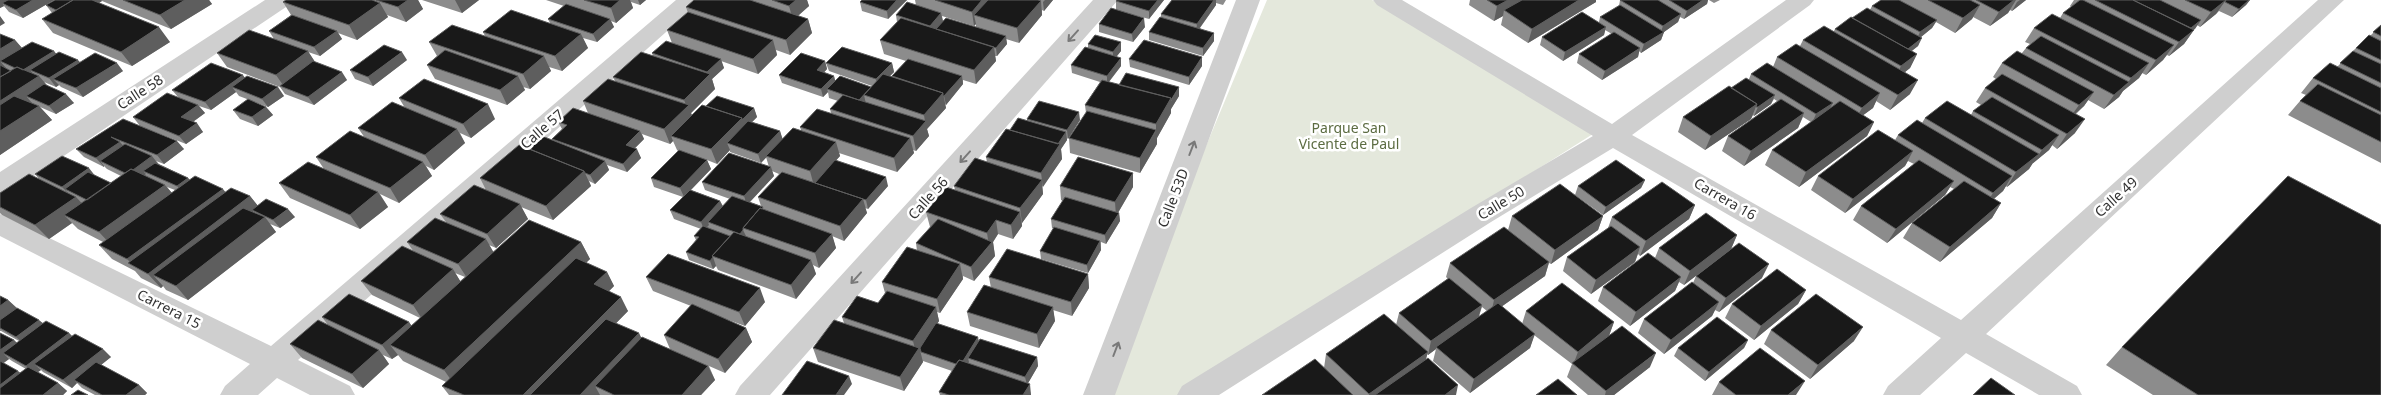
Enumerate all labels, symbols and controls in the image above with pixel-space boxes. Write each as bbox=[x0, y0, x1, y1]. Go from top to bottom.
one-way arrow bbox=[1067, 30, 1079, 43]
street label: Calle 58 bbox=[113, 70, 166, 114]
street label: Calle 57 bbox=[516, 105, 567, 153]
park label: Parque San Vicente de Paul bbox=[1299, 118, 1399, 153]
one-way arrow bbox=[1188, 141, 1197, 156]
one-way arrow bbox=[959, 151, 970, 164]
street label: Calle 53D bbox=[1153, 166, 1192, 230]
street label: Calle 56 bbox=[903, 172, 952, 223]
street label: Calle 49 bbox=[2090, 172, 2141, 221]
street label: Carrera 16 bbox=[1691, 173, 1760, 224]
street label: Calle 50 bbox=[1474, 181, 1528, 224]
one-way arrow bbox=[850, 271, 862, 284]
street label: Carrera 15 bbox=[134, 284, 204, 333]
one-way arrow bbox=[1112, 342, 1121, 358]

